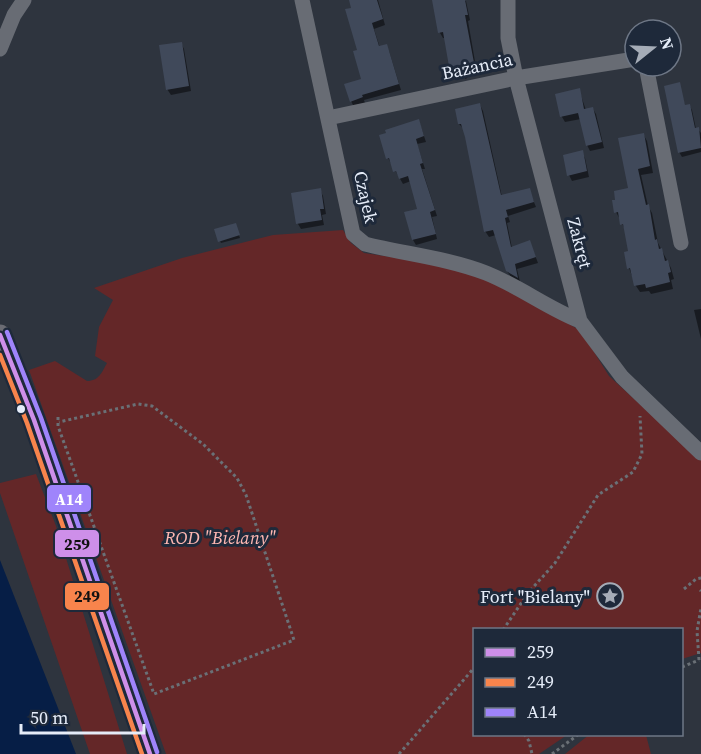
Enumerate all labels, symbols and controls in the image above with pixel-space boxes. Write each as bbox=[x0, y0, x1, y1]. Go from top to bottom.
north arrow bbox=[623, 18, 683, 78]
text: N bbox=[655, 34, 680, 53]
street label: Bażancia bbox=[439, 46, 516, 86]
street label: Czajek bbox=[348, 169, 384, 226]
street label: Zakręt bbox=[561, 215, 599, 271]
unlabelled marker bbox=[15, 403, 27, 415]
line badge: A14 bbox=[46, 484, 92, 513]
text: A14 bbox=[55, 488, 83, 510]
park label: ROD "Bielany" bbox=[163, 525, 276, 550]
line badge: 259 bbox=[54, 529, 100, 558]
text: 259 bbox=[64, 533, 90, 555]
place icon: Fort "Bielany" bbox=[595, 581, 625, 611]
line badge: 249 bbox=[64, 582, 110, 611]
place label: Fort "Bielany" bbox=[480, 584, 590, 609]
text: 249 bbox=[74, 585, 100, 607]
legend bbox=[473, 628, 683, 736]
text: 259 bbox=[527, 639, 554, 664]
text: 249 bbox=[527, 669, 554, 694]
scale bar bbox=[21, 697, 144, 735]
text: A14 bbox=[527, 699, 557, 724]
text: 50 m bbox=[30, 705, 68, 730]

